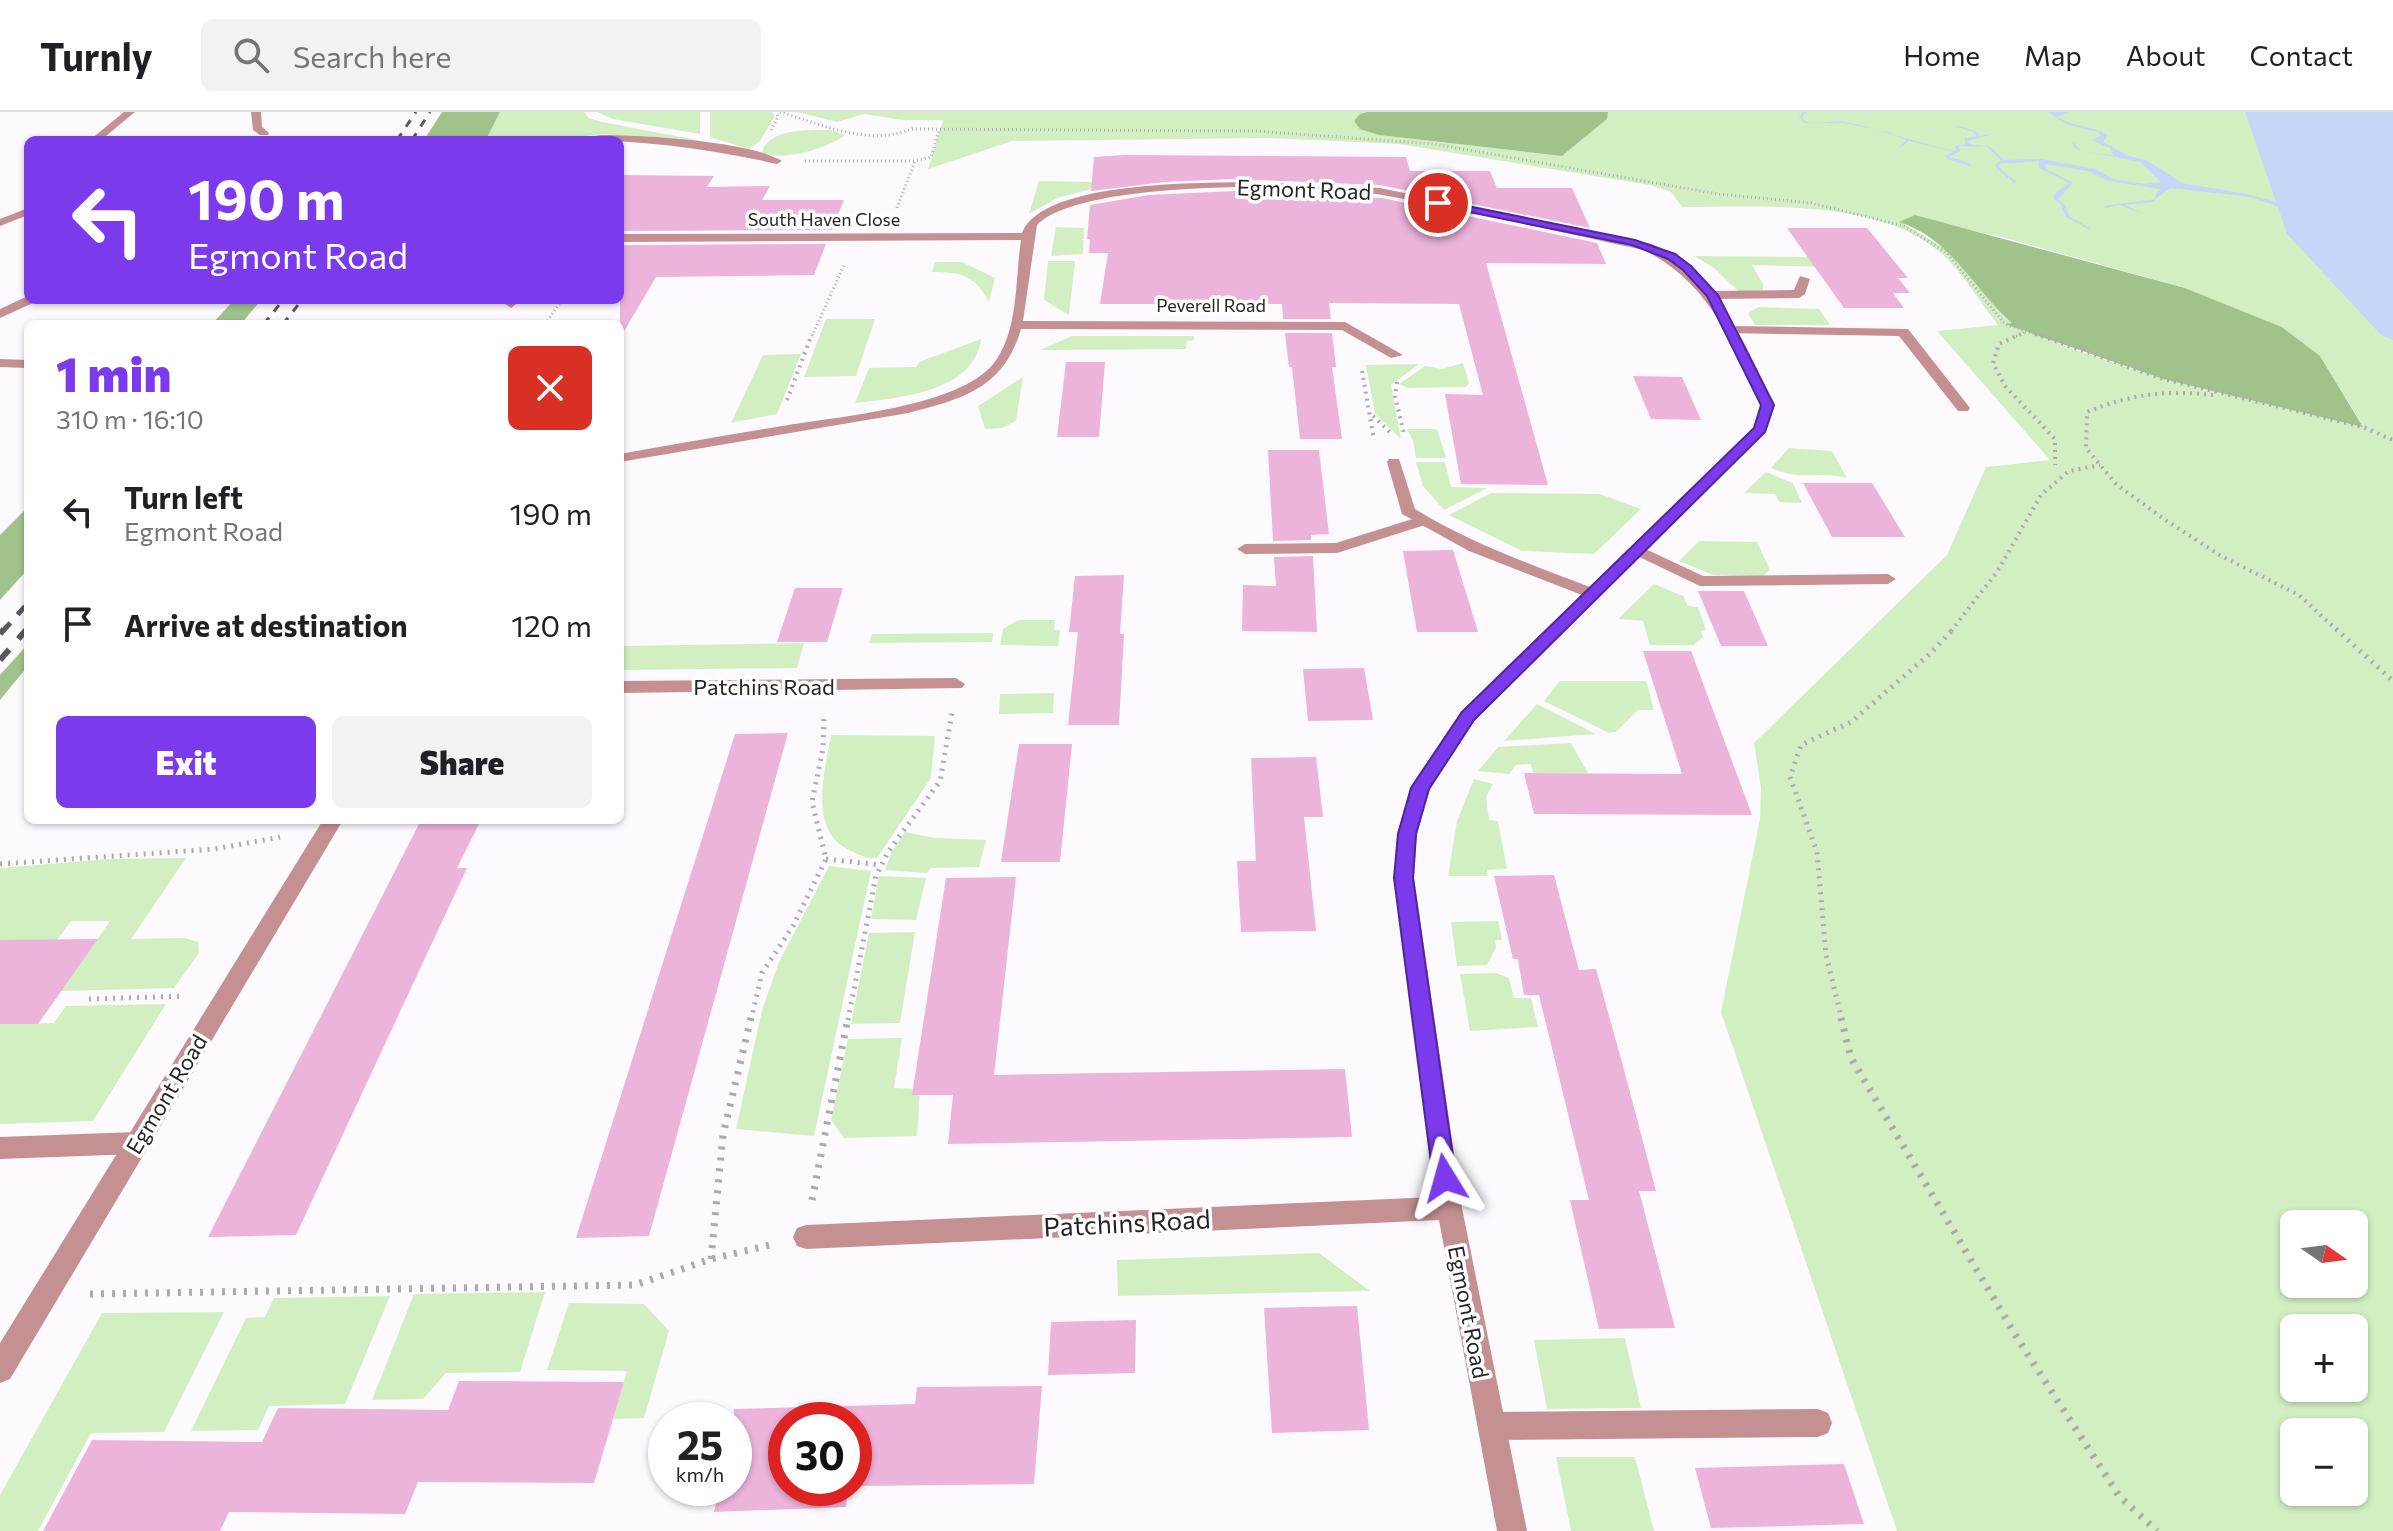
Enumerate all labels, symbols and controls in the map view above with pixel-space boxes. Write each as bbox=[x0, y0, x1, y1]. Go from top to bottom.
search box bbox=[201, 19, 761, 91]
text: Turnly bbox=[40, 32, 153, 79]
icon: search bbox=[229, 33, 273, 77]
text: Search here bbox=[293, 37, 451, 74]
text: Home bbox=[1903, 38, 1980, 72]
text: Map bbox=[2024, 38, 2082, 72]
text: About bbox=[2126, 38, 2206, 72]
text: Contact bbox=[2250, 38, 2353, 72]
text: 190 m bbox=[188, 163, 345, 232]
icon: left bbox=[56, 168, 160, 272]
pin bbox=[1404, 169, 1472, 237]
street label: Egmont Road bbox=[1236, 173, 1372, 205]
icon: arrive bbox=[1416, 181, 1460, 225]
street label: South Haven Close bbox=[748, 208, 900, 230]
text: Egmont Road bbox=[188, 232, 408, 276]
street label: Peverell Road bbox=[1156, 294, 1266, 316]
text: 1 min bbox=[56, 343, 171, 402]
button: close bbox=[508, 346, 592, 430]
text: 310 m · 16:10 bbox=[56, 403, 204, 434]
text: Turn left bbox=[124, 478, 243, 515]
icon: left bbox=[56, 490, 100, 534]
text: 190 m bbox=[509, 494, 592, 531]
text: Egmont Road bbox=[124, 515, 283, 546]
icon: arrive bbox=[56, 602, 100, 646]
text: Arrive at destination bbox=[124, 606, 408, 643]
text: 120 m bbox=[511, 606, 592, 643]
street label: Patchins Road bbox=[693, 673, 835, 700]
button: Exit bbox=[56, 716, 316, 808]
button: Share bbox=[332, 716, 592, 808]
street label: Egmont Road bbox=[120, 1029, 212, 1159]
position arrow bbox=[1403, 1136, 1487, 1220]
street label: Patchins Road bbox=[1043, 1202, 1211, 1242]
north arrow bbox=[2280, 1210, 2368, 1298]
map controls bbox=[2280, 1210, 2368, 1506]
street label: Egmont Road bbox=[1443, 1243, 1495, 1381]
button: + bbox=[2280, 1314, 2368, 1402]
speed limit sign: 30 bbox=[768, 1402, 872, 1506]
button: − bbox=[2280, 1418, 2368, 1506]
text: 25 bbox=[677, 1419, 723, 1468]
text: km/h bbox=[676, 1462, 724, 1486]

